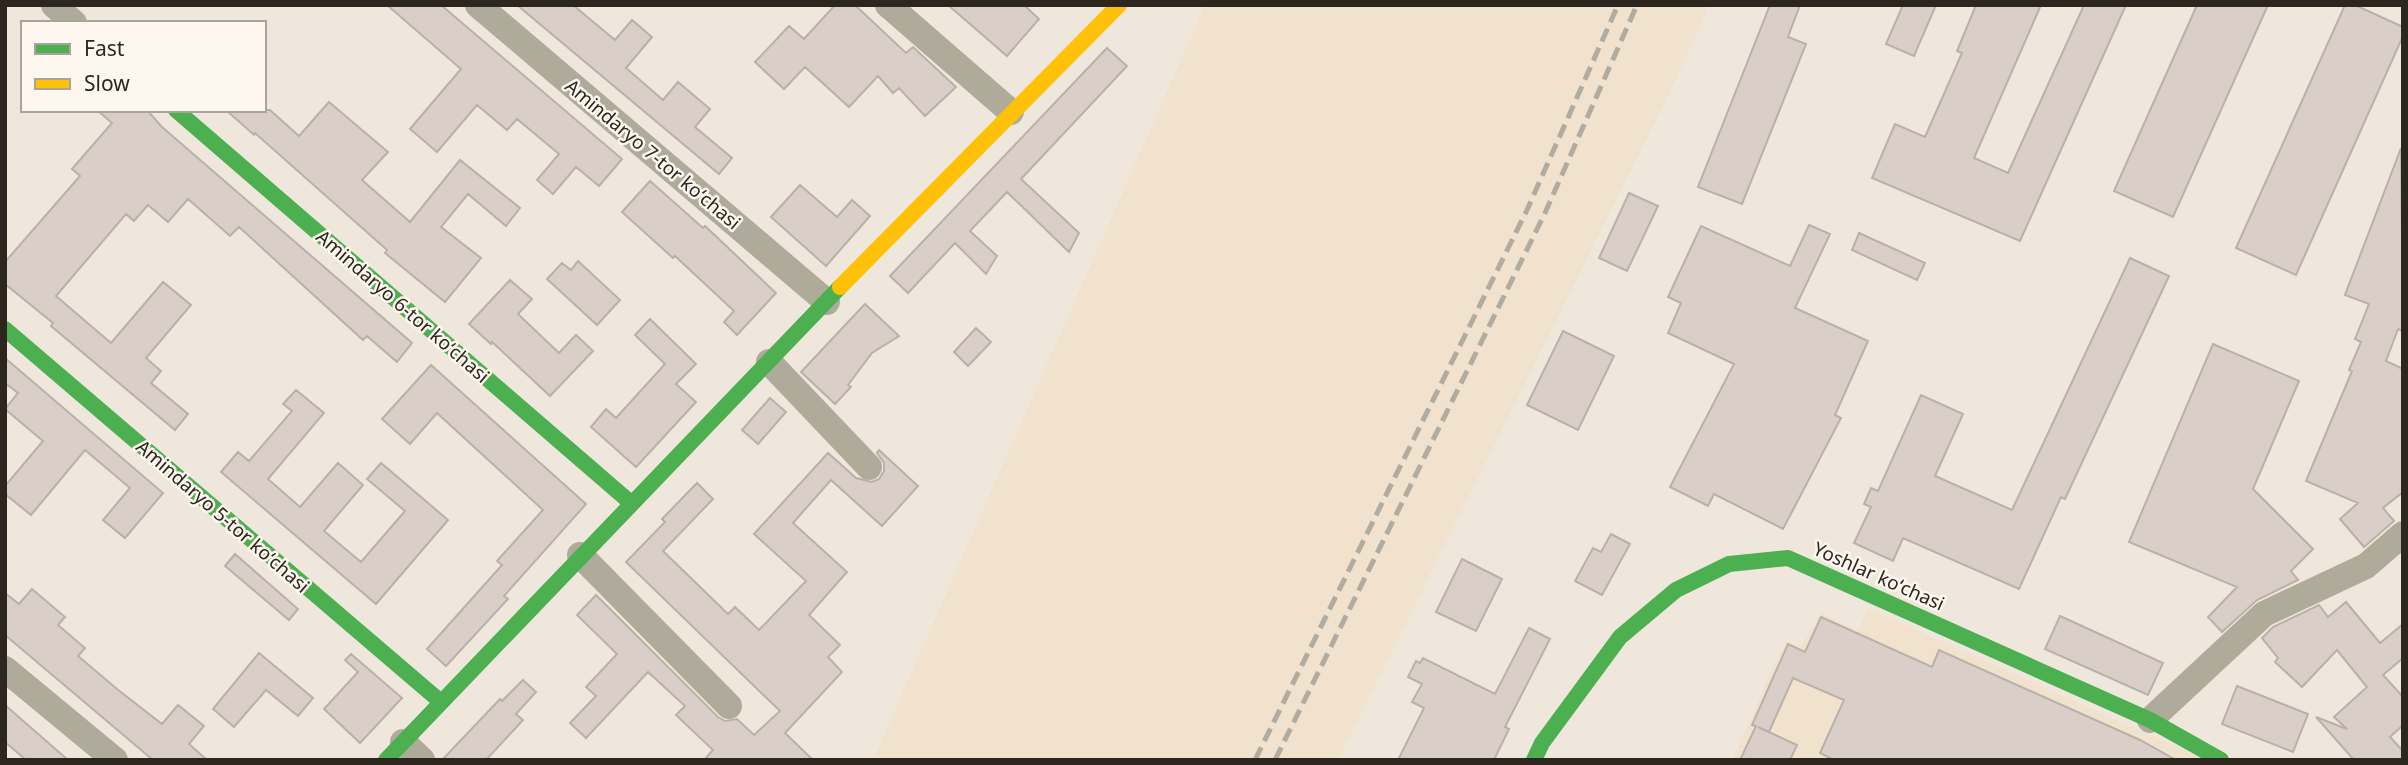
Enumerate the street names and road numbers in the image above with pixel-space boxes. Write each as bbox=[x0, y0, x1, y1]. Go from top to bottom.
street label: Amindaryo 7-tor koʻchasi bbox=[560, 73, 746, 235]
street label: Amindaryo 6-tor koʻchasi bbox=[311, 224, 495, 388]
street label: Amindaryo 5-tor koʻchasi bbox=[131, 434, 315, 598]
street label: Yoshlar koʻchasi bbox=[1809, 535, 1949, 617]

